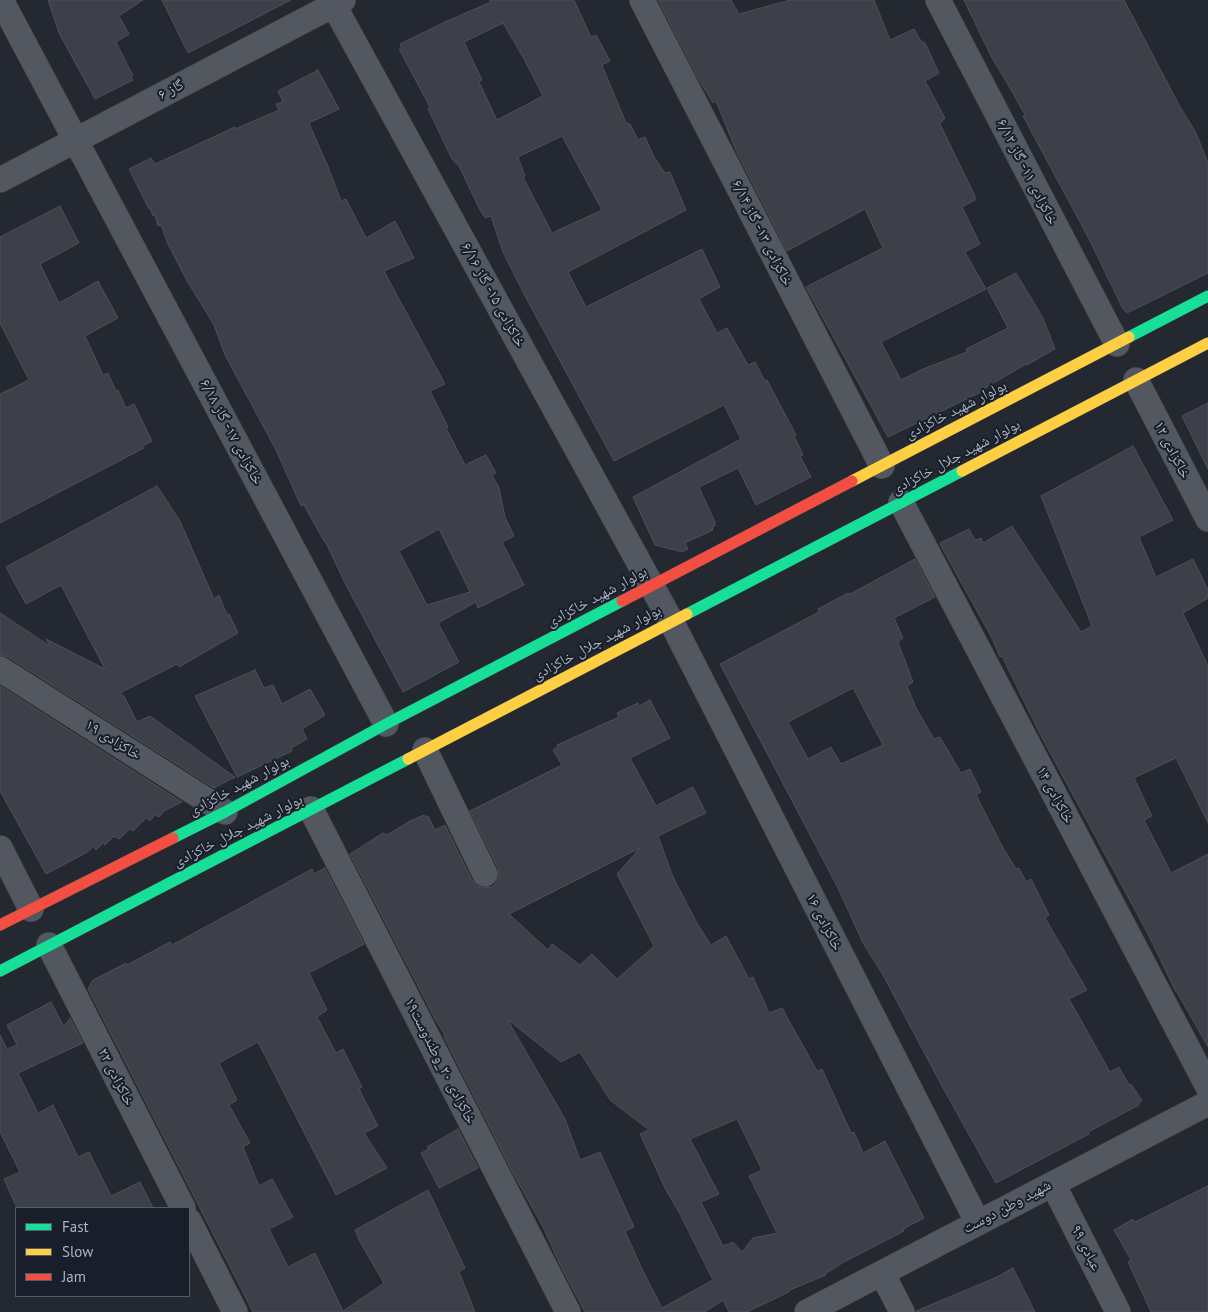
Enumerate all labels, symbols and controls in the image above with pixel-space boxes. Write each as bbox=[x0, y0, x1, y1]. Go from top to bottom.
street label: گاز ۶ bbox=[155, 76, 187, 104]
street label: خاکزادی ۱۱- گاز ۶/۱۲ bbox=[992, 116, 1062, 228]
street label: خاکزادی ۱۳- گاز ۶/۱۴ bbox=[727, 177, 797, 289]
street label: خاکزادی ۱۵- گاز ۶/۱۶ bbox=[457, 240, 529, 350]
street label: خاکزادی ۱۷- گاز ۶/۱۸ bbox=[196, 376, 266, 488]
street label: بولوار شهید خاکزادی bbox=[902, 377, 1010, 443]
street label: بولوار شهید جلال خاکزادی bbox=[889, 415, 1023, 499]
street label: خاکزادی ۱۲ bbox=[1150, 418, 1194, 482]
street label: بولوار شهید خاکزادی bbox=[544, 563, 650, 631]
street label: بولوار شهید جلال خاکزادی bbox=[530, 601, 664, 685]
street label: خاکزادی ۱۹ bbox=[82, 716, 144, 764]
street label: بولوار شهید خاکزادی bbox=[186, 752, 292, 820]
street label: خاکزادی ۱۴ bbox=[1032, 763, 1078, 827]
street label: بولوار شهید جلال خاکزادی bbox=[170, 790, 306, 872]
street label: خاکزادی ۱۶ bbox=[802, 890, 846, 954]
street label: خاکزادی ۲۰_وطندوست۱۹ bbox=[400, 995, 480, 1127]
street label: خاکزادی ۲۲ bbox=[94, 1045, 138, 1109]
street label: شهید وطن دوست bbox=[960, 1176, 1054, 1238]
legend bbox=[15, 1207, 190, 1297]
text: Fast bbox=[62, 1217, 89, 1236]
street label: عبادی ۹۹ bbox=[1067, 1222, 1105, 1274]
text: Slow bbox=[62, 1242, 93, 1261]
text: Jam bbox=[62, 1267, 86, 1286]

